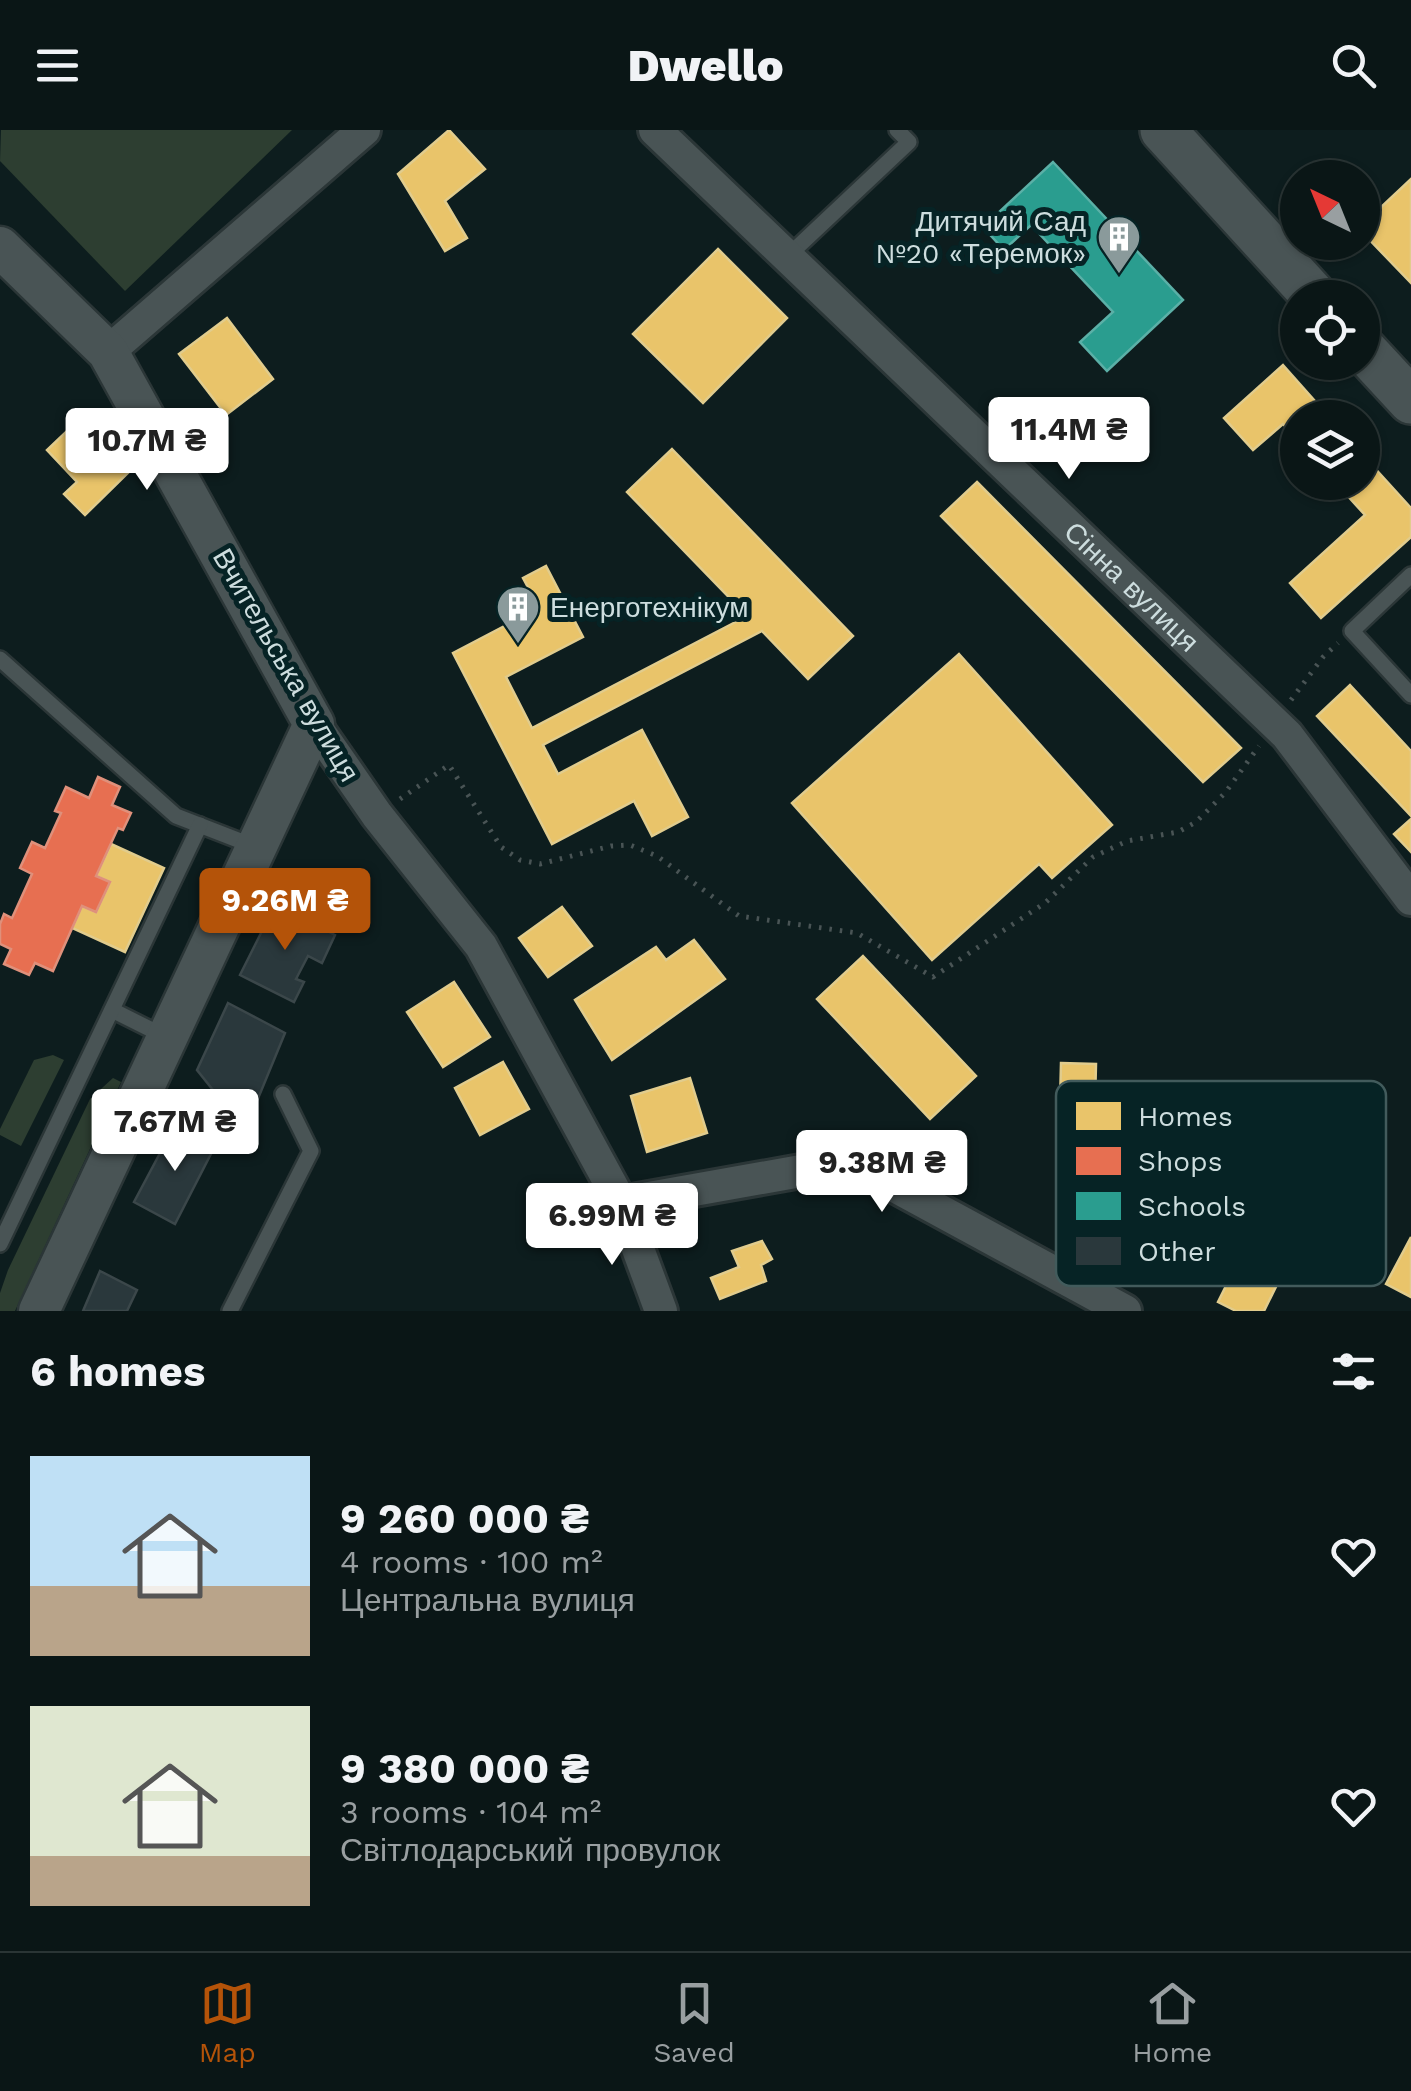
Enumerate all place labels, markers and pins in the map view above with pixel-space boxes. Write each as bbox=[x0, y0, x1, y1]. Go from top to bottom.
place label: Дитячий Сад №20 «Теремок» bbox=[875, 205, 1086, 270]
building icon: Дитячий Сад №20 «Теремок» bbox=[1096, 214, 1142, 275]
pin: 11.4M ₴ bbox=[977, 397, 1161, 482]
pin: 10.7M ₴ bbox=[55, 408, 239, 493]
building icon: Енерготехнікум bbox=[495, 584, 541, 645]
place label: Енерготехнікум bbox=[550, 591, 749, 624]
pin: 9.26M ₴ bbox=[193, 868, 377, 953]
pin: 7.67M ₴ bbox=[83, 1089, 267, 1174]
pin: 9.38M ₴ bbox=[790, 1130, 974, 1215]
pin: 6.99M ₴ bbox=[520, 1183, 704, 1268]

